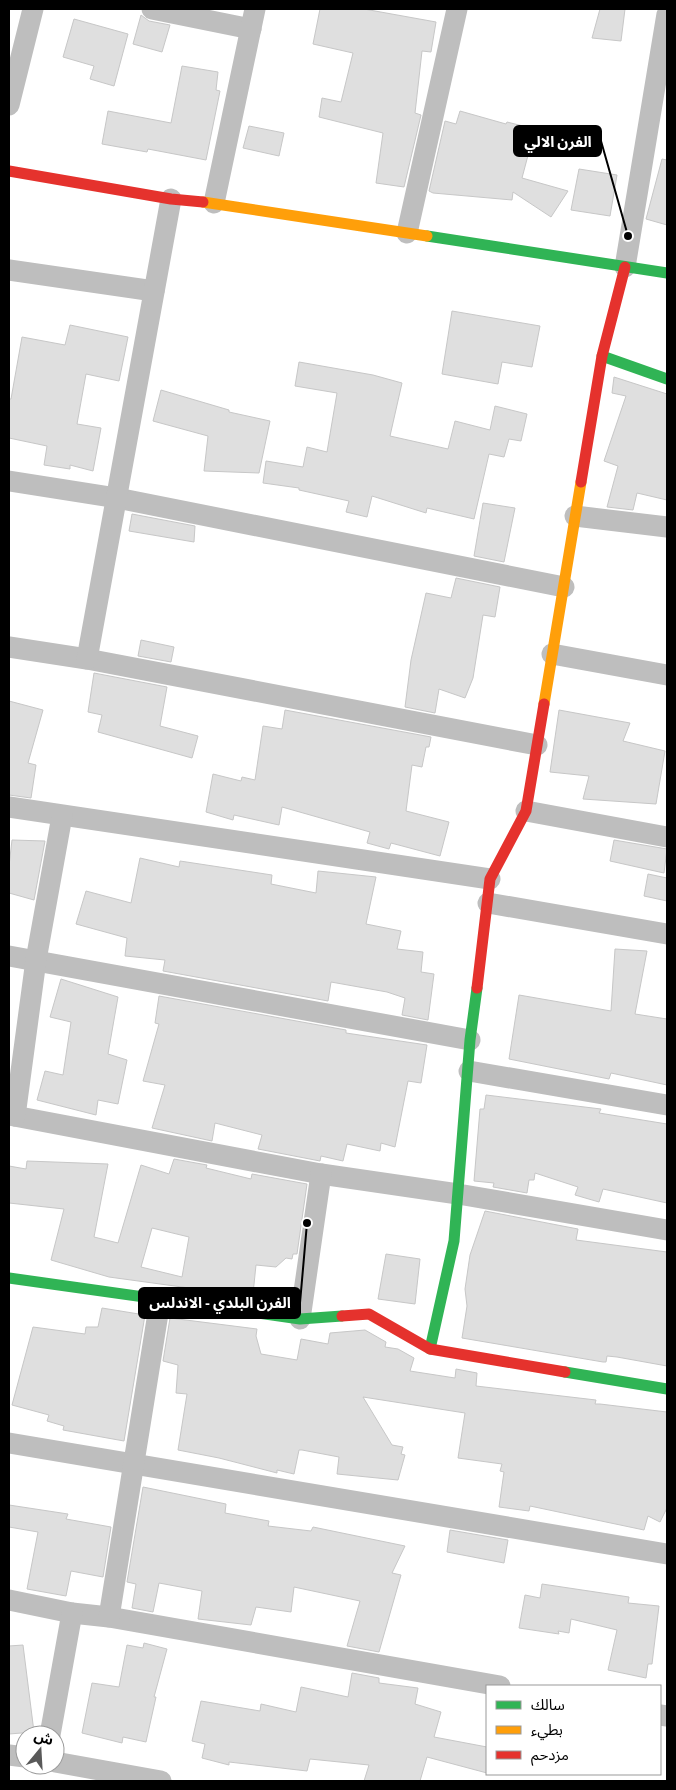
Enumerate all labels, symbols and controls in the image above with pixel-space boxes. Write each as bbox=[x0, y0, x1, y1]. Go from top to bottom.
callout: الفرن الالي bbox=[514, 126, 601, 156]
text: الفرن الالي bbox=[524, 132, 592, 153]
callout: الفرن البلدي - الاندلس bbox=[139, 1288, 300, 1318]
text: الفرن البلدي - الاندلس bbox=[149, 1293, 291, 1314]
legend bbox=[486, 1685, 661, 1775]
text: سالك bbox=[531, 1695, 565, 1716]
text: بطيء bbox=[531, 1720, 563, 1741]
north arrow bbox=[15, 1725, 65, 1775]
text: ش bbox=[31, 1726, 56, 1751]
text: مزدحم bbox=[531, 1745, 569, 1766]

